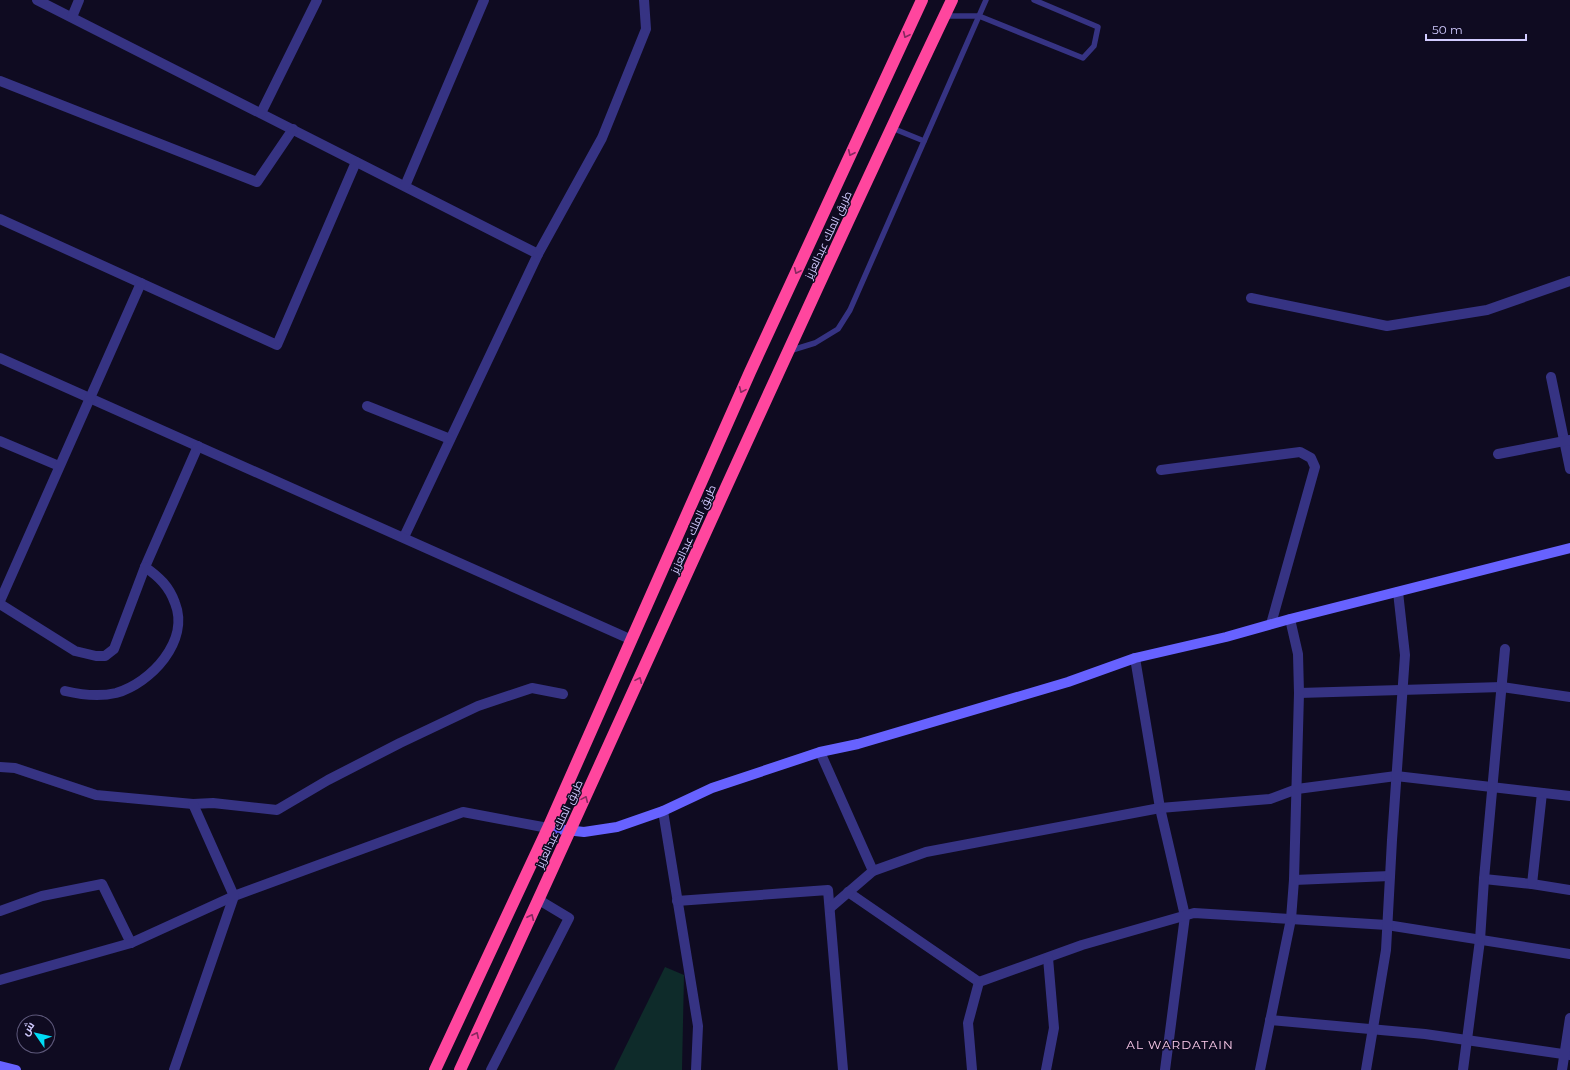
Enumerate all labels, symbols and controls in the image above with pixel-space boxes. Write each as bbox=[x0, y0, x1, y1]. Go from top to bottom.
scale bar bbox=[1426, 16, 1526, 42]
text: 50 m bbox=[1432, 22, 1463, 37]
one-way arrow bbox=[903, 31, 911, 39]
one-way arrow bbox=[848, 149, 856, 157]
street label: طريق الملك عبدالعزيز bbox=[801, 189, 855, 282]
one-way arrow bbox=[794, 267, 802, 275]
one-way arrow bbox=[739, 386, 747, 393]
street label: طريق الملك عبدالعزيز bbox=[667, 482, 719, 576]
one-way arrow bbox=[634, 677, 642, 685]
street label: طريق الملك عبدالعزيز bbox=[532, 778, 586, 871]
one-way arrow bbox=[580, 795, 588, 803]
one-way arrow bbox=[526, 913, 534, 921]
north arrow bbox=[16, 1014, 56, 1054]
text: ش bbox=[18, 1019, 37, 1038]
one-way arrow bbox=[471, 1031, 479, 1039]
district label: AL WARDATAIN bbox=[1126, 1037, 1234, 1052]

